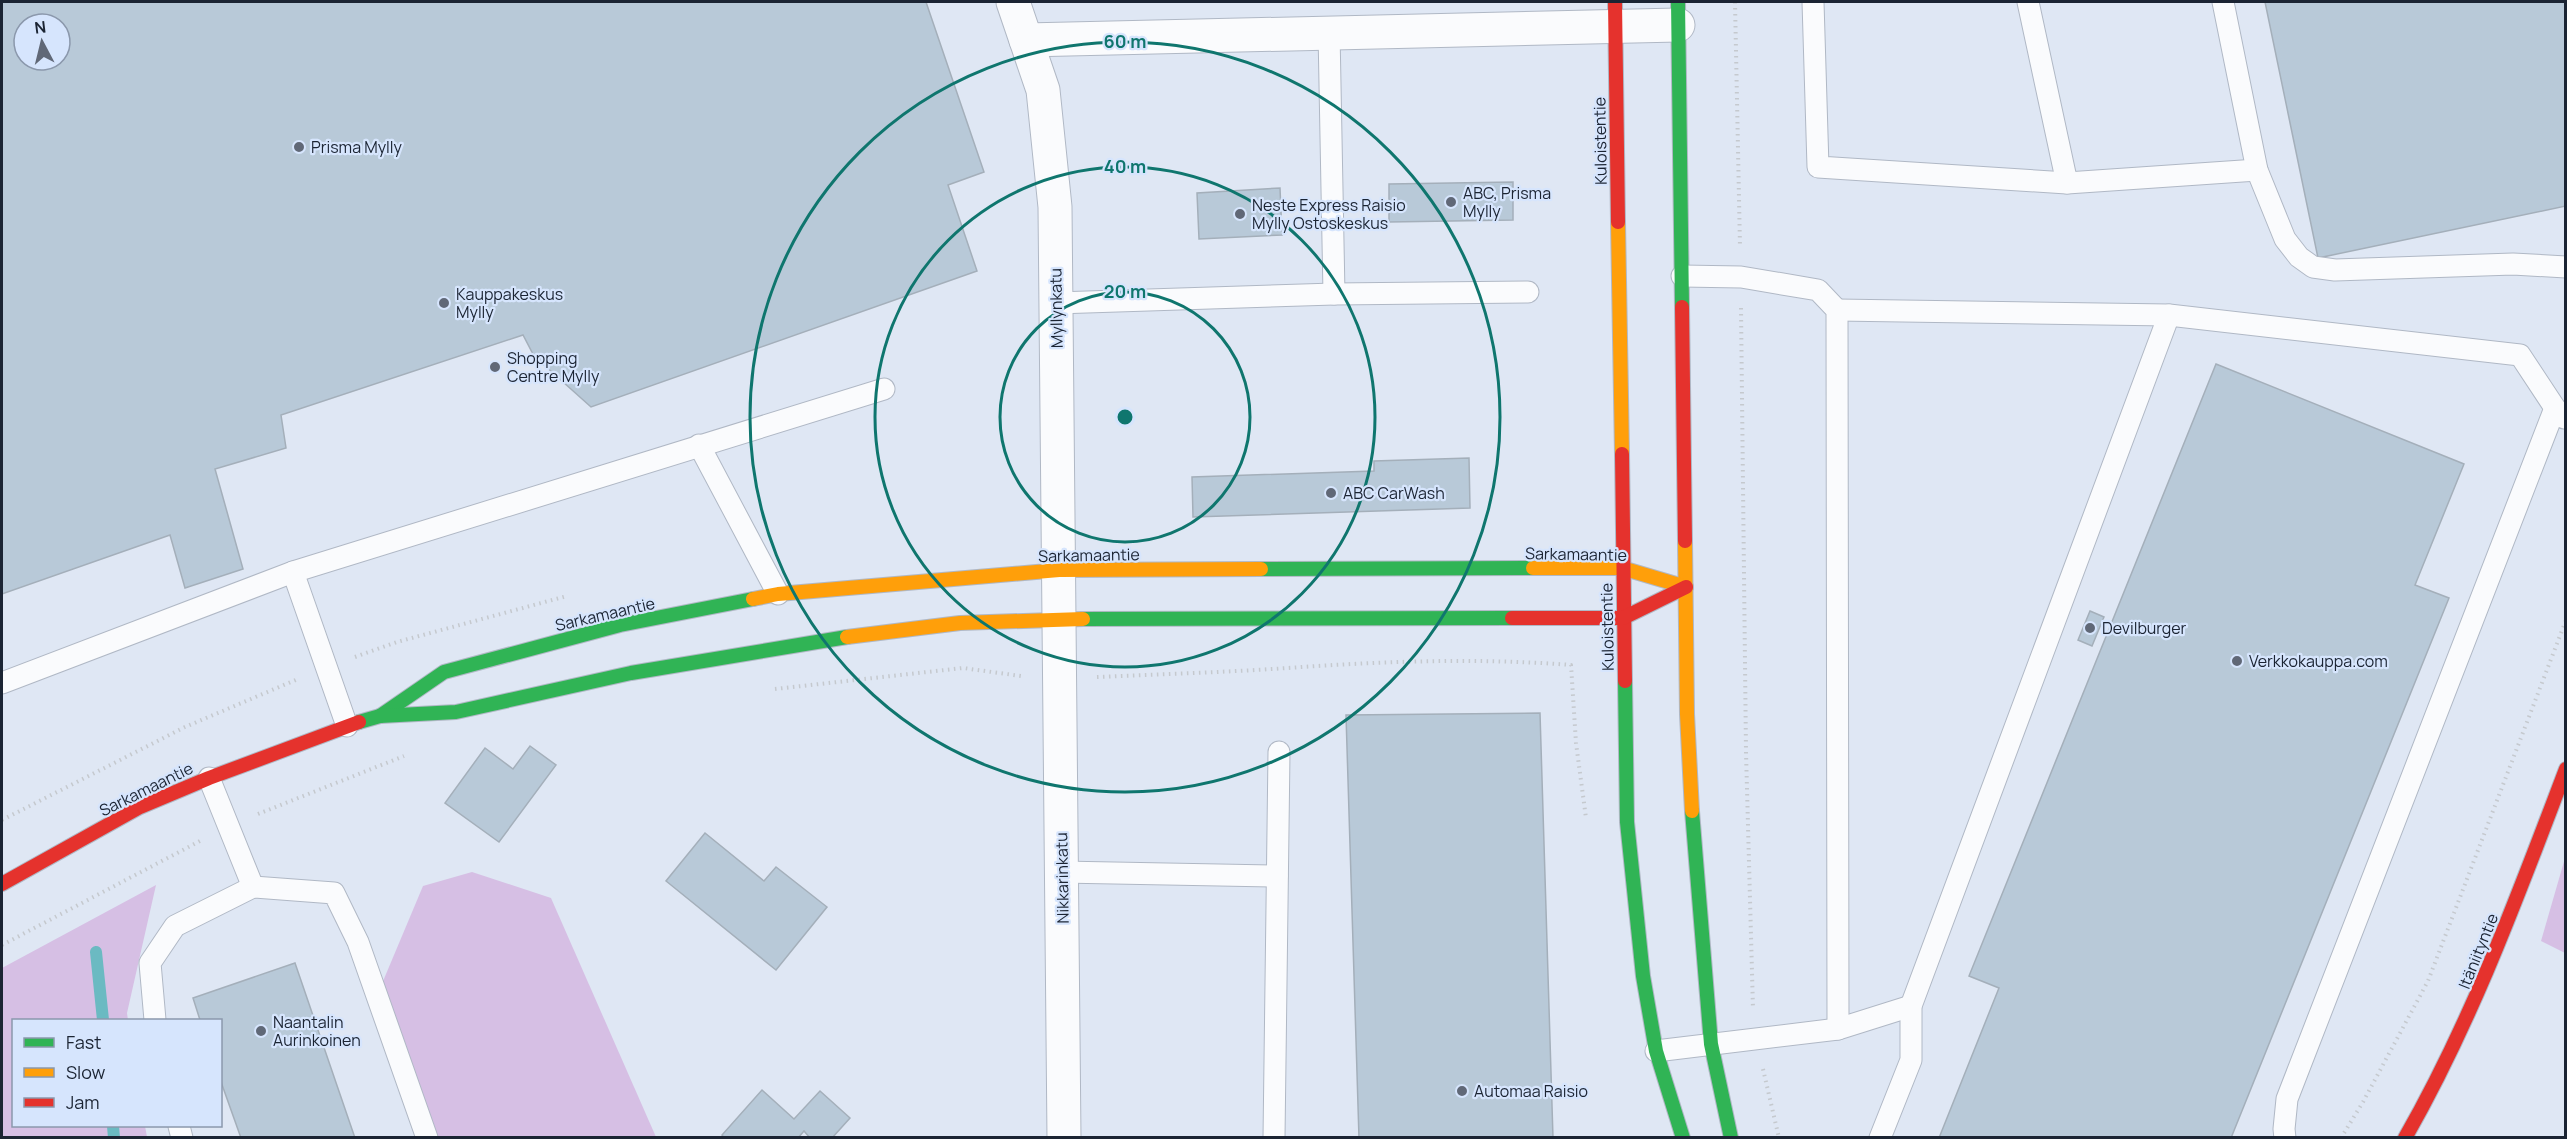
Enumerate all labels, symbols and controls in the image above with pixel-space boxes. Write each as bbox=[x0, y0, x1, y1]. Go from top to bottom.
north arrow bbox=[12, 12, 72, 72]
text: N bbox=[33, 15, 47, 39]
text: 60 m bbox=[1104, 29, 1146, 53]
street label: Kuloistentie bbox=[1588, 97, 1612, 185]
place label: Prisma Mylly bbox=[311, 136, 403, 158]
marker: Prisma Mylly bbox=[292, 140, 306, 154]
text: 40 m bbox=[1104, 154, 1146, 178]
place label: ABC, Prisma Mylly bbox=[1463, 182, 1551, 222]
place label: Neste Express Raisio Mylly Ostoskeskus bbox=[1252, 194, 1406, 234]
marker: ABC, Prisma Mylly bbox=[1444, 195, 1458, 209]
marker: Neste Express Raisio Mylly Ostoskeskus bbox=[1233, 207, 1247, 221]
street label: Myllynkatu bbox=[1044, 268, 1068, 348]
text: 20 m bbox=[1104, 279, 1146, 303]
place label: Kauppakeskus Mylly bbox=[456, 283, 563, 323]
marker: Kauppakeskus Mylly bbox=[437, 296, 451, 310]
place label: Shopping Centre Mylly bbox=[507, 347, 600, 387]
marker: Shopping Centre Mylly bbox=[488, 360, 502, 374]
centre of rings bbox=[1115, 407, 1135, 427]
place label: ABC CarWash bbox=[1343, 482, 1445, 504]
marker: ABC CarWash bbox=[1324, 486, 1338, 500]
street label: Sarkamaantie bbox=[1525, 542, 1627, 566]
street label: Sarkamaantie bbox=[1038, 543, 1140, 567]
street label: Kuloistentie bbox=[1595, 583, 1619, 671]
street label: Sarkamaantie bbox=[553, 592, 657, 636]
place label: Devilburger bbox=[2102, 617, 2187, 639]
marker: Devilburger bbox=[2083, 621, 2097, 635]
place label: Verkkokauppa.com bbox=[2249, 650, 2388, 672]
marker: Verkkokauppa.com bbox=[2230, 654, 2244, 668]
street label: Sarkamaantie bbox=[95, 757, 197, 821]
street label: Nikkarinkatu bbox=[1050, 832, 1074, 924]
street label: Itäniityntie bbox=[2453, 910, 2503, 992]
place label: Naantalin Aurinkoinen bbox=[273, 1011, 361, 1051]
legend bbox=[12, 1019, 222, 1127]
marker: Naantalin Aurinkoinen bbox=[254, 1024, 268, 1038]
text: Fast bbox=[66, 1030, 101, 1054]
text: Slow bbox=[66, 1060, 106, 1084]
place label: Automaa Raisio bbox=[1474, 1080, 1588, 1102]
marker: Automaa Raisio bbox=[1455, 1084, 1469, 1098]
text: Jam bbox=[66, 1090, 100, 1114]

